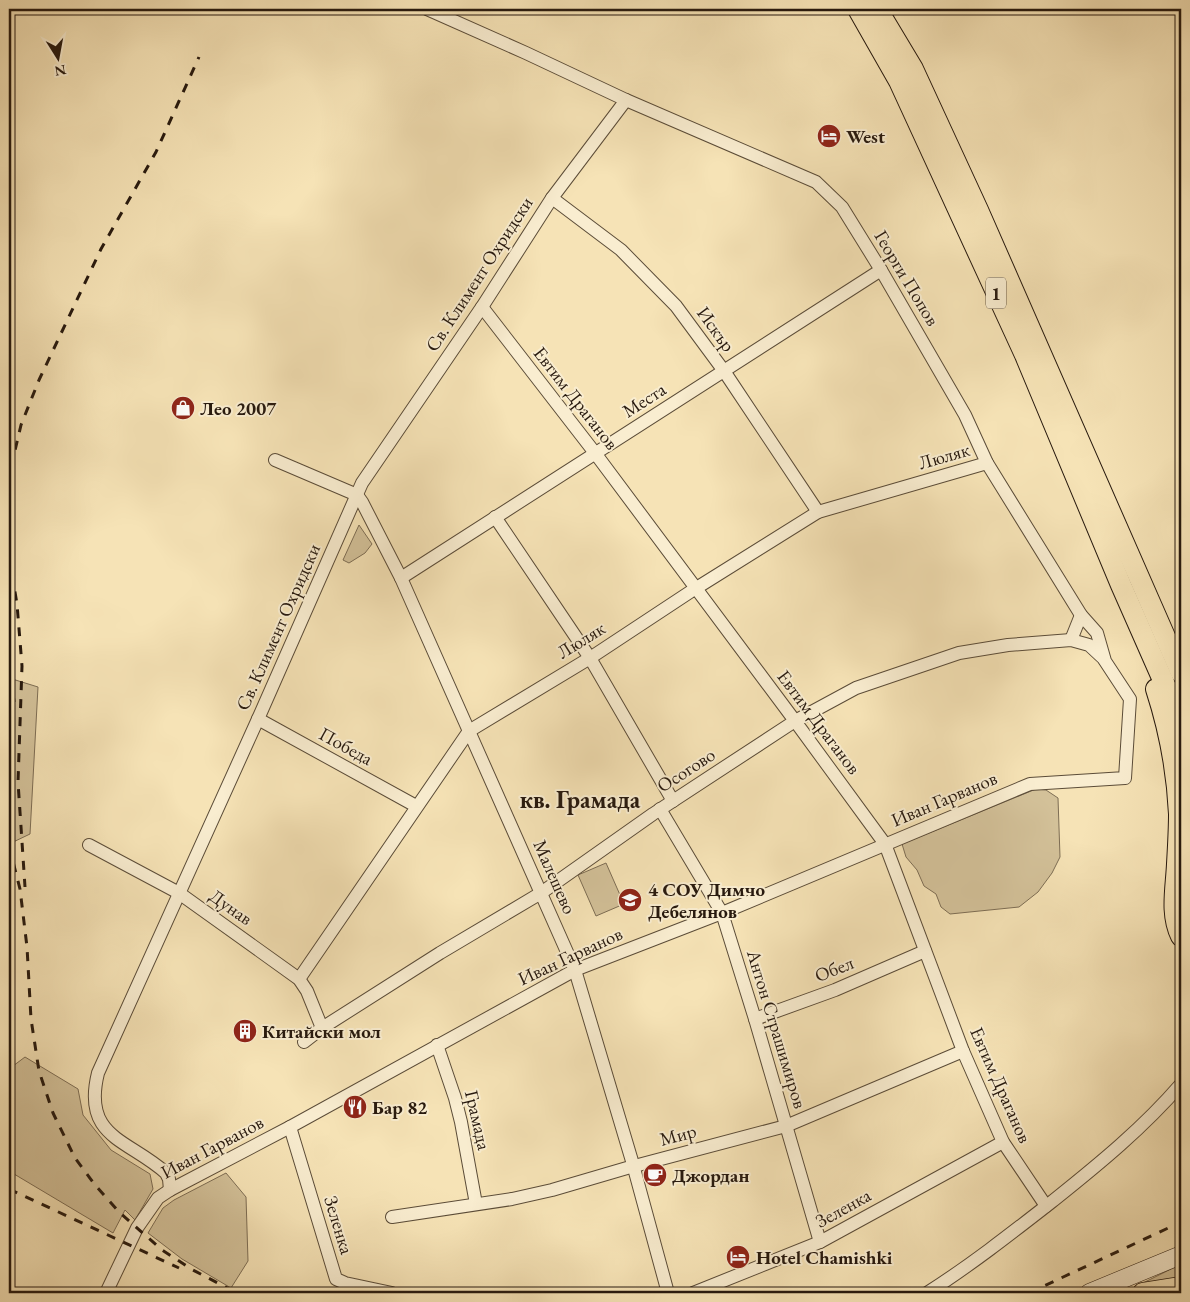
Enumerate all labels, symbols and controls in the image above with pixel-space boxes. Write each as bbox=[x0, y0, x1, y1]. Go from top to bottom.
north arrow bbox=[32, 32, 82, 82]
text: N bbox=[53, 61, 68, 81]
hotel icon: West bbox=[816, 123, 842, 149]
place label: West bbox=[846, 124, 885, 149]
street label: Св. Климент Охридски bbox=[419, 192, 539, 356]
street label: Георги Попов bbox=[869, 226, 945, 330]
road number: 1 bbox=[986, 278, 1006, 308]
street label: Искър bbox=[691, 301, 741, 357]
street label: Евтим Драганов bbox=[528, 341, 624, 455]
street label: Места bbox=[617, 376, 671, 423]
shop icon: Лео 2007 bbox=[170, 395, 196, 421]
place label: Лео 2007 bbox=[200, 396, 277, 421]
street label: Люляк bbox=[915, 437, 973, 475]
street label: Св. Климент Охридски bbox=[230, 540, 326, 714]
street label: Люляк bbox=[552, 616, 610, 664]
street label: Евтим Драганов bbox=[772, 665, 866, 779]
street label: Победа bbox=[315, 721, 378, 771]
street label: Осогово bbox=[652, 742, 720, 798]
street label: Иван Гарванов bbox=[887, 765, 1001, 833]
district label: кв. Грамада bbox=[520, 784, 641, 815]
street label: Малешево bbox=[528, 836, 582, 918]
place label: 4 СОУ Димчо Дебелянов bbox=[648, 877, 765, 924]
street label: Дунав bbox=[204, 883, 258, 931]
school or university icon: 4 СОУ Димчо Дебелянов bbox=[617, 887, 643, 913]
street label: Иван Гарванов bbox=[514, 921, 626, 991]
street label: Антон Страшимиров bbox=[741, 946, 813, 1111]
street label: Обел bbox=[811, 950, 857, 988]
building icon: Китайски мол bbox=[232, 1018, 258, 1044]
place label: Китайски мол bbox=[262, 1019, 381, 1044]
street label: Евтим Драганов bbox=[964, 1023, 1038, 1147]
street label: Грамада bbox=[459, 1088, 497, 1153]
restaurant icon: Бар 82 bbox=[342, 1094, 368, 1120]
place label: Бар 82 bbox=[372, 1095, 427, 1120]
street label: Иван Гарванов bbox=[156, 1109, 268, 1185]
street label: Мир bbox=[657, 1118, 699, 1152]
cafe icon: Джордан bbox=[642, 1162, 668, 1188]
place label: Джордан bbox=[672, 1163, 749, 1188]
street label: Зеленка bbox=[811, 1182, 876, 1233]
street label: Зеленка bbox=[318, 1193, 360, 1258]
hotel icon: Hotel Chamishki bbox=[725, 1244, 751, 1270]
place label: Hotel Chamishki bbox=[756, 1245, 893, 1270]

